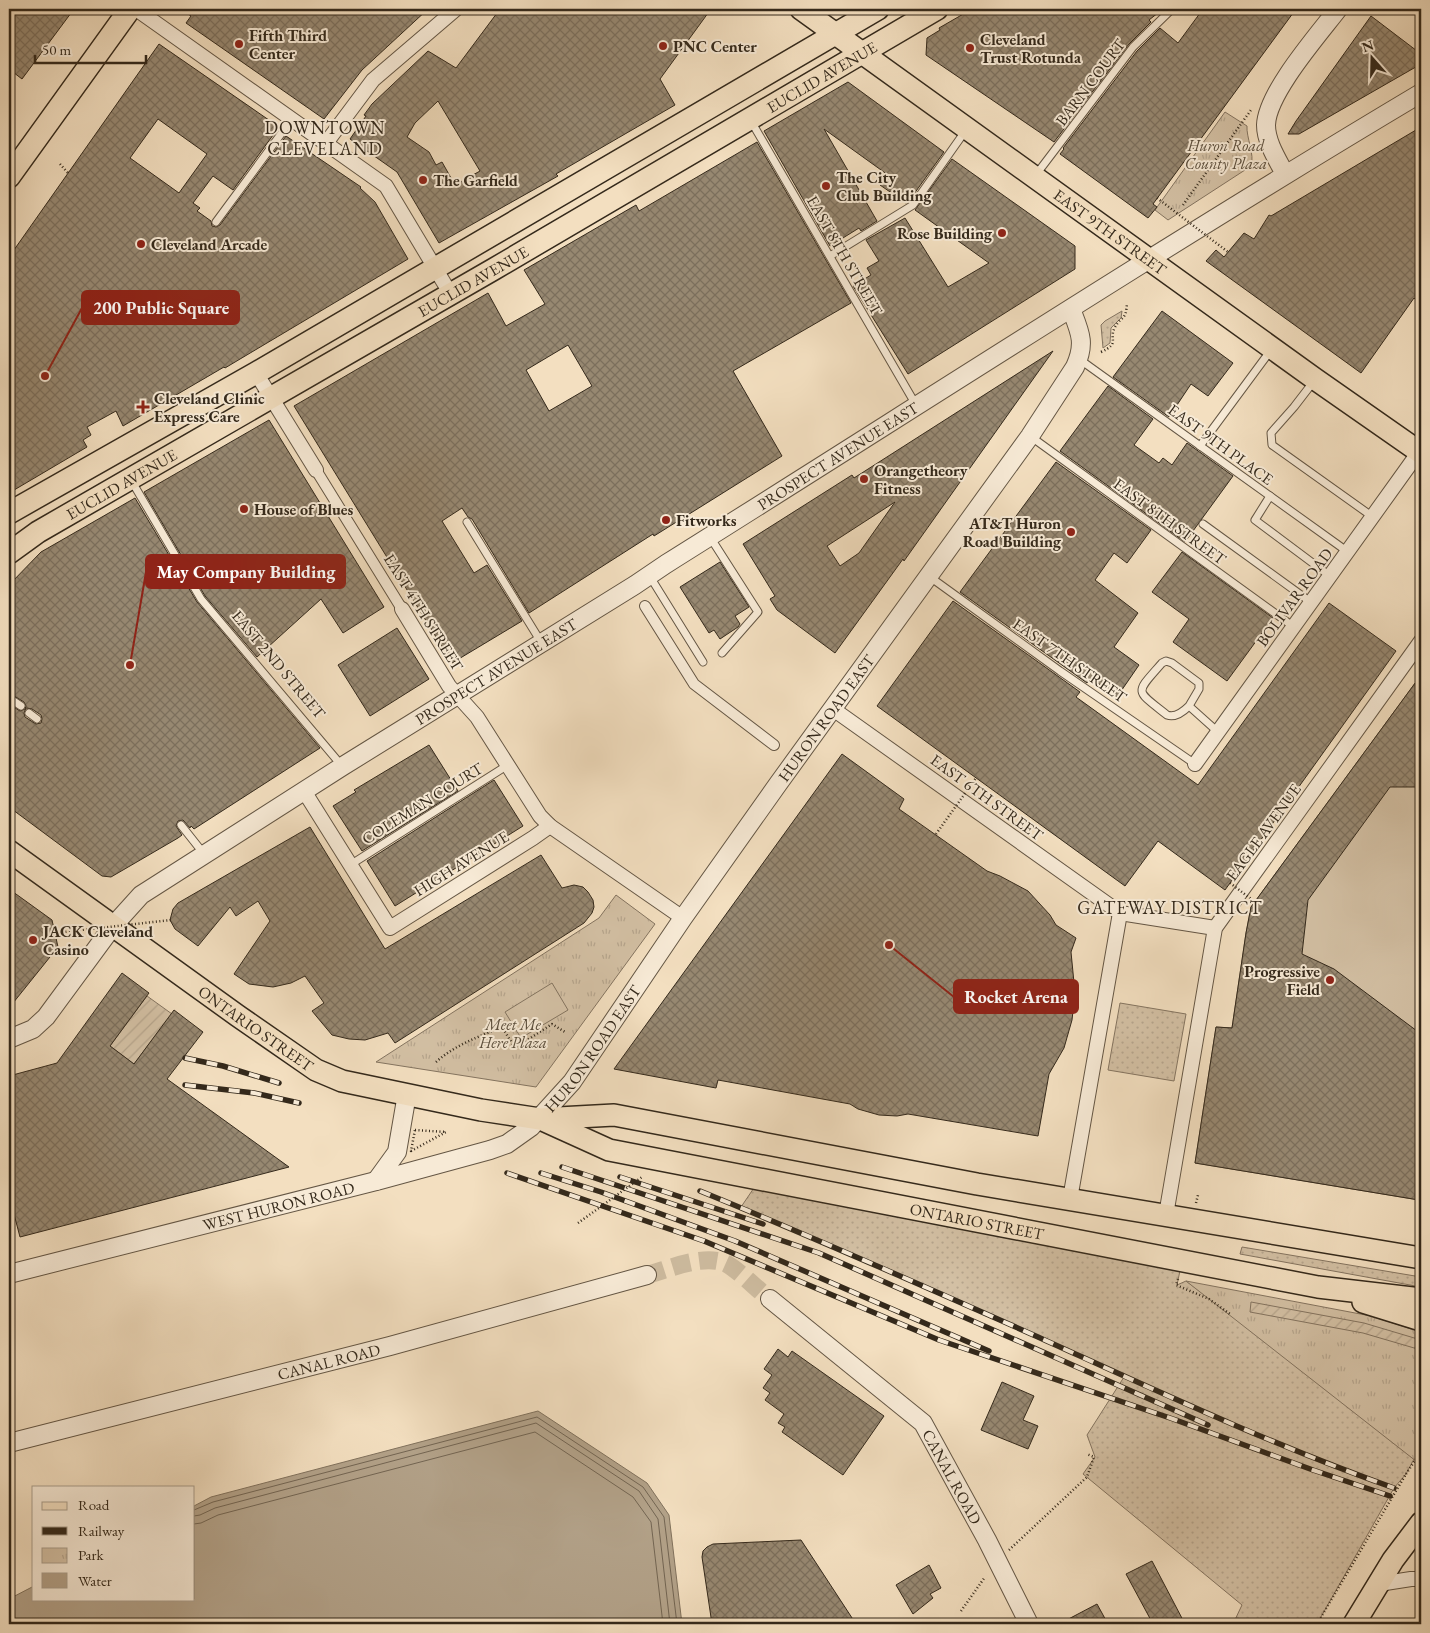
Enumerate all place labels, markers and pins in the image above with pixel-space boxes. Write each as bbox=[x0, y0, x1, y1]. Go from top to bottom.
place label: Fifth Third Center bbox=[249, 25, 327, 64]
place label: Cleveland Trust Rotunda bbox=[980, 29, 1082, 68]
place label: PNC Center bbox=[673, 36, 757, 57]
marker: Fifth Third Center bbox=[233, 38, 245, 50]
marker: PNC Center bbox=[657, 40, 669, 52]
marker: Cleveland Trust Rotunda bbox=[964, 42, 976, 54]
place label: The City Club Building bbox=[836, 167, 933, 206]
place label: The Garfield bbox=[433, 170, 518, 191]
marker: The Garfield bbox=[417, 174, 429, 186]
marker: The City Club Building bbox=[820, 180, 832, 192]
place label: Rose Building bbox=[897, 223, 993, 244]
marker: Rose Building bbox=[996, 227, 1008, 239]
place label: Cleveland Arcade bbox=[151, 234, 267, 255]
marker: Cleveland Arcade bbox=[135, 238, 147, 250]
callout: 200 Public Square bbox=[82, 291, 239, 324]
place label: Cleveland Clinic Express Care bbox=[154, 388, 265, 427]
marker: Cleveland Clinic Express Care bbox=[136, 400, 150, 414]
place label: Orangetheory Fitness bbox=[874, 460, 968, 499]
marker: Orangetheory Fitness bbox=[858, 473, 870, 485]
place label: House of Blues bbox=[254, 499, 353, 520]
marker: House of Blues bbox=[238, 503, 250, 515]
place label: Fitworks bbox=[676, 510, 737, 531]
place label: AT&T Huron Road Building bbox=[963, 513, 1062, 552]
marker: Fitworks bbox=[660, 514, 672, 526]
marker: AT&T Huron Road Building bbox=[1065, 526, 1077, 538]
callout: May Company Building bbox=[146, 555, 345, 588]
place label: JACK Cleveland Casino bbox=[41, 921, 153, 960]
marker: JACK Cleveland Casino bbox=[27, 934, 39, 946]
place label: Progressive Field bbox=[1244, 961, 1320, 1000]
marker: Progressive Field bbox=[1324, 974, 1336, 986]
callout: Rocket Arena bbox=[954, 980, 1078, 1013]

